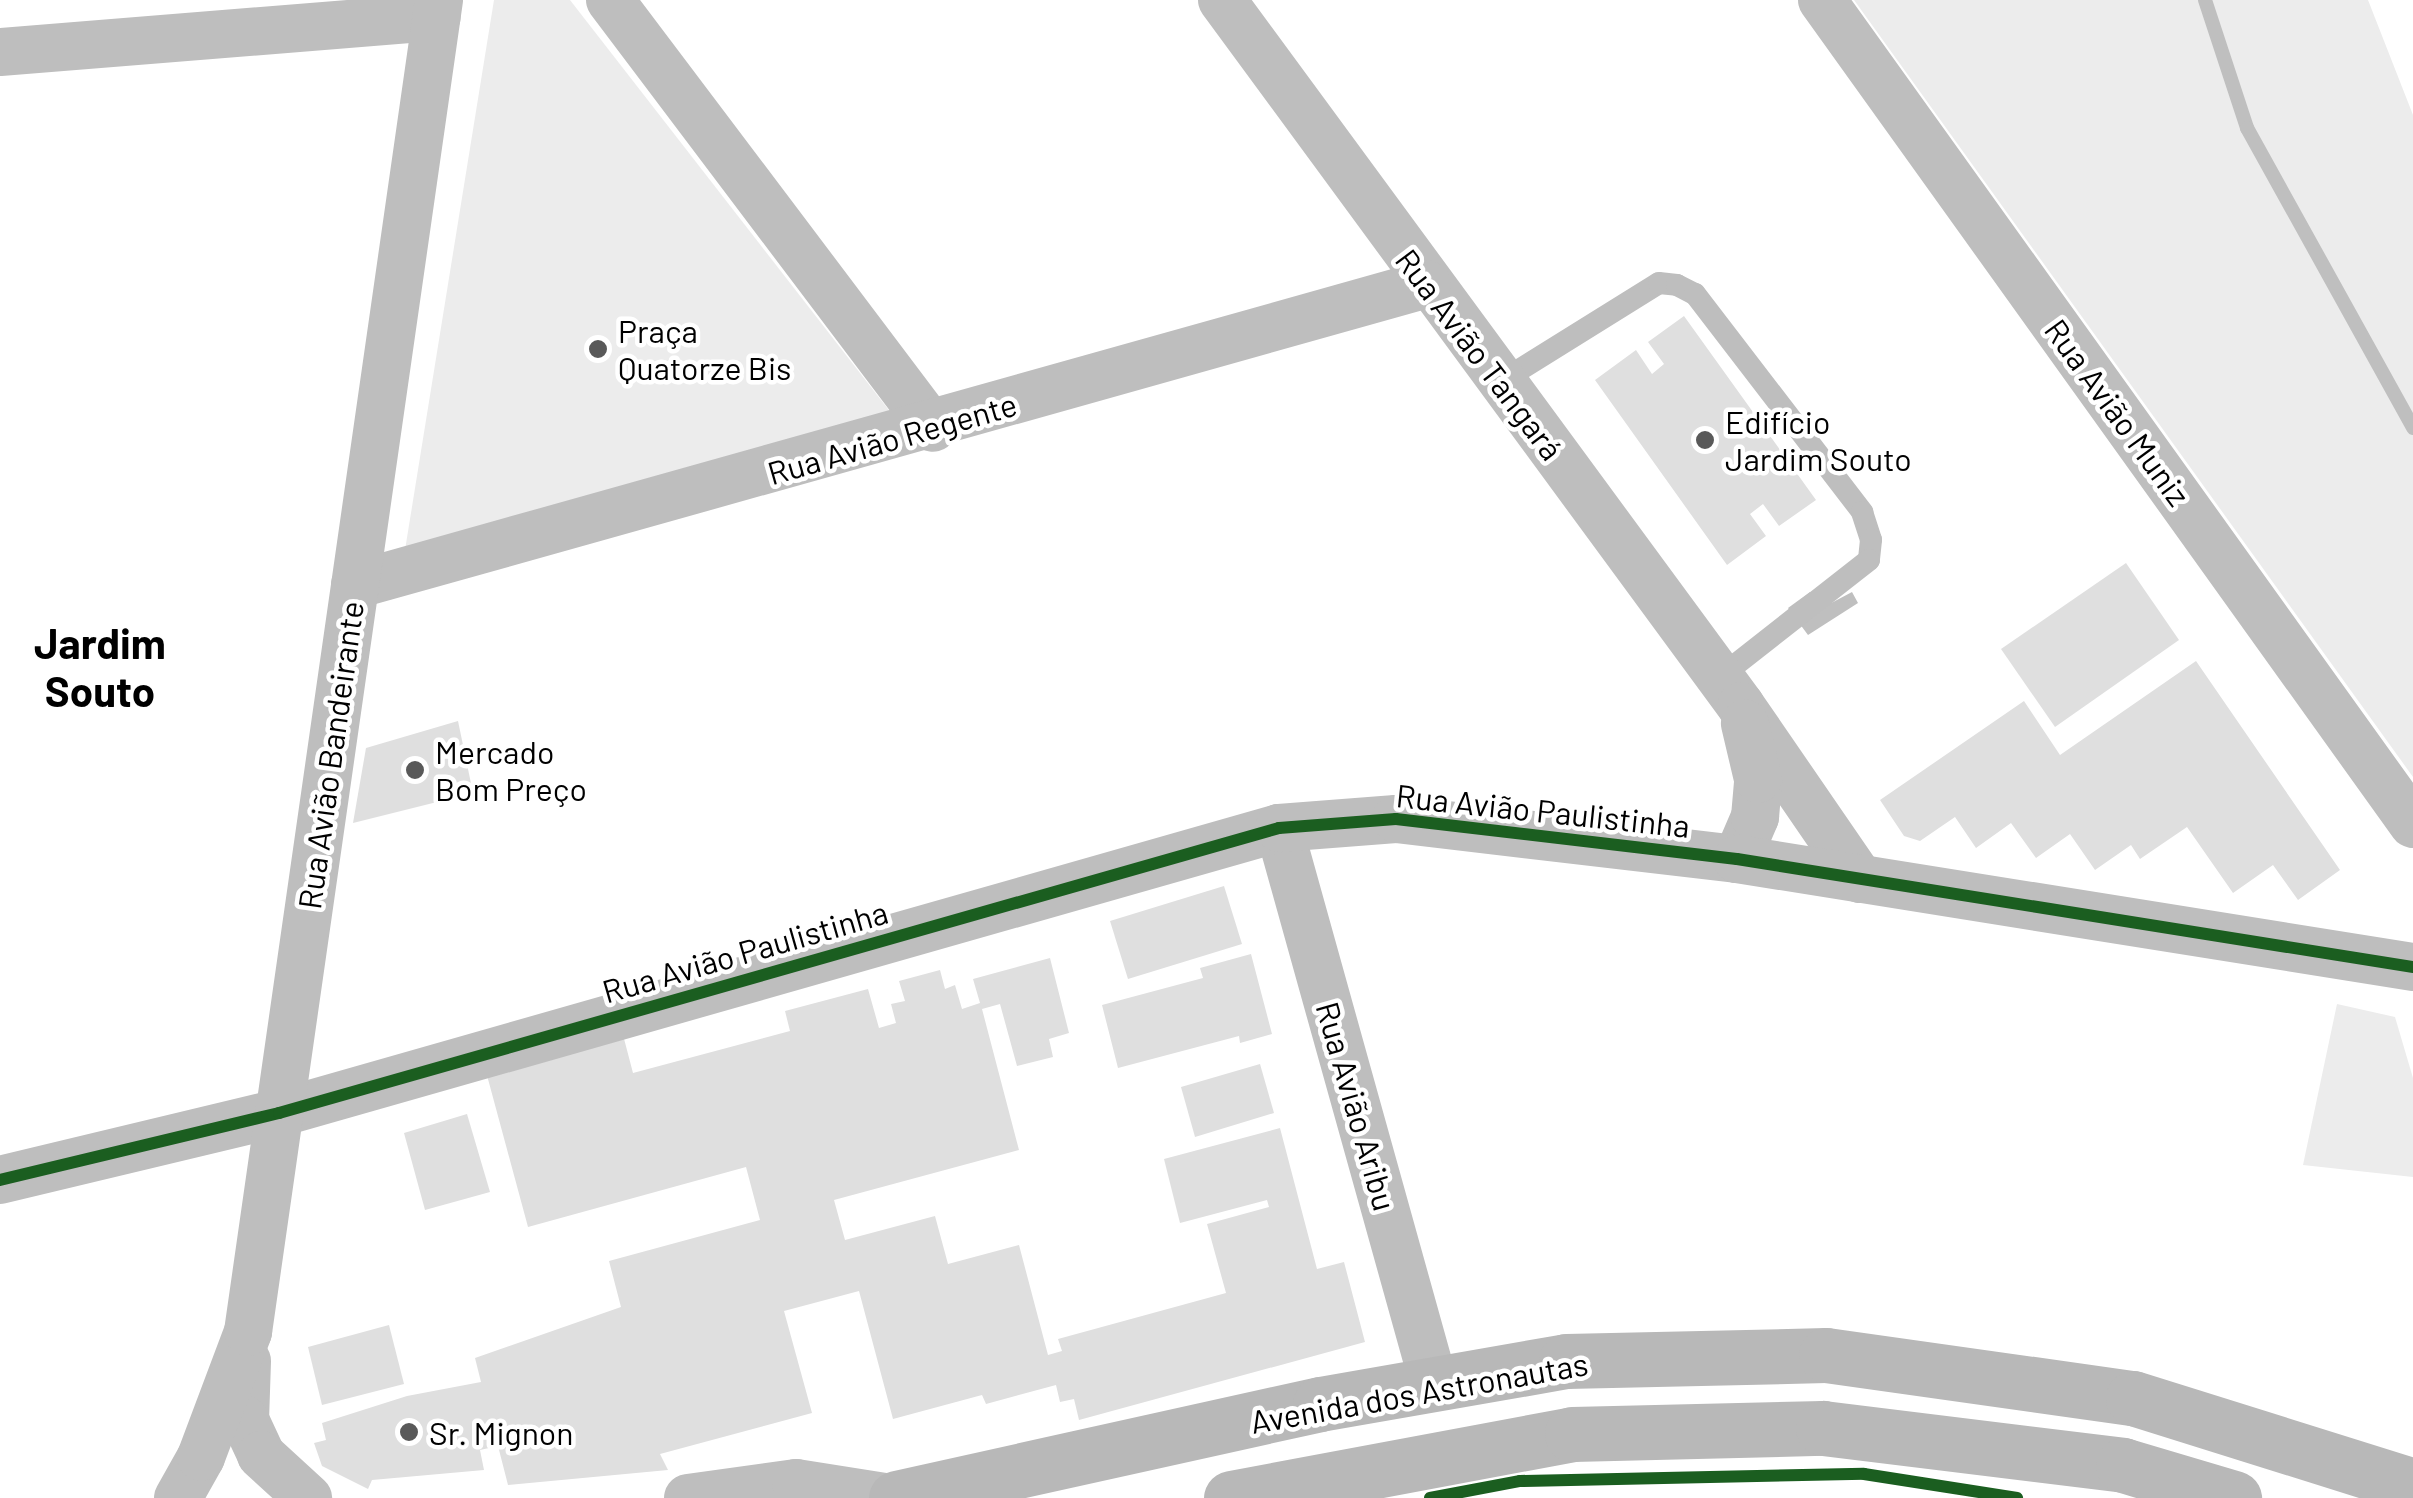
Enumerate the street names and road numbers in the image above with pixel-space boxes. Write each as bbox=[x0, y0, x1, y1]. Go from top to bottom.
street label: Rua Avião Tangará bbox=[1388, 241, 1572, 467]
street label: Rua Avião Muniz bbox=[2038, 311, 2198, 513]
street label: Rua Avião Regente bbox=[763, 384, 1021, 492]
street label: Rua Avião Bandeirante bbox=[289, 599, 371, 911]
street label: Rua Avião Paulistinha bbox=[1394, 775, 1692, 845]
street label: Rua Avião Paulistinha bbox=[598, 892, 892, 1010]
street label: Rua Avião Aribu bbox=[1309, 997, 1405, 1215]
street label: Avenida dos Astronautas bbox=[1247, 1343, 1591, 1441]

